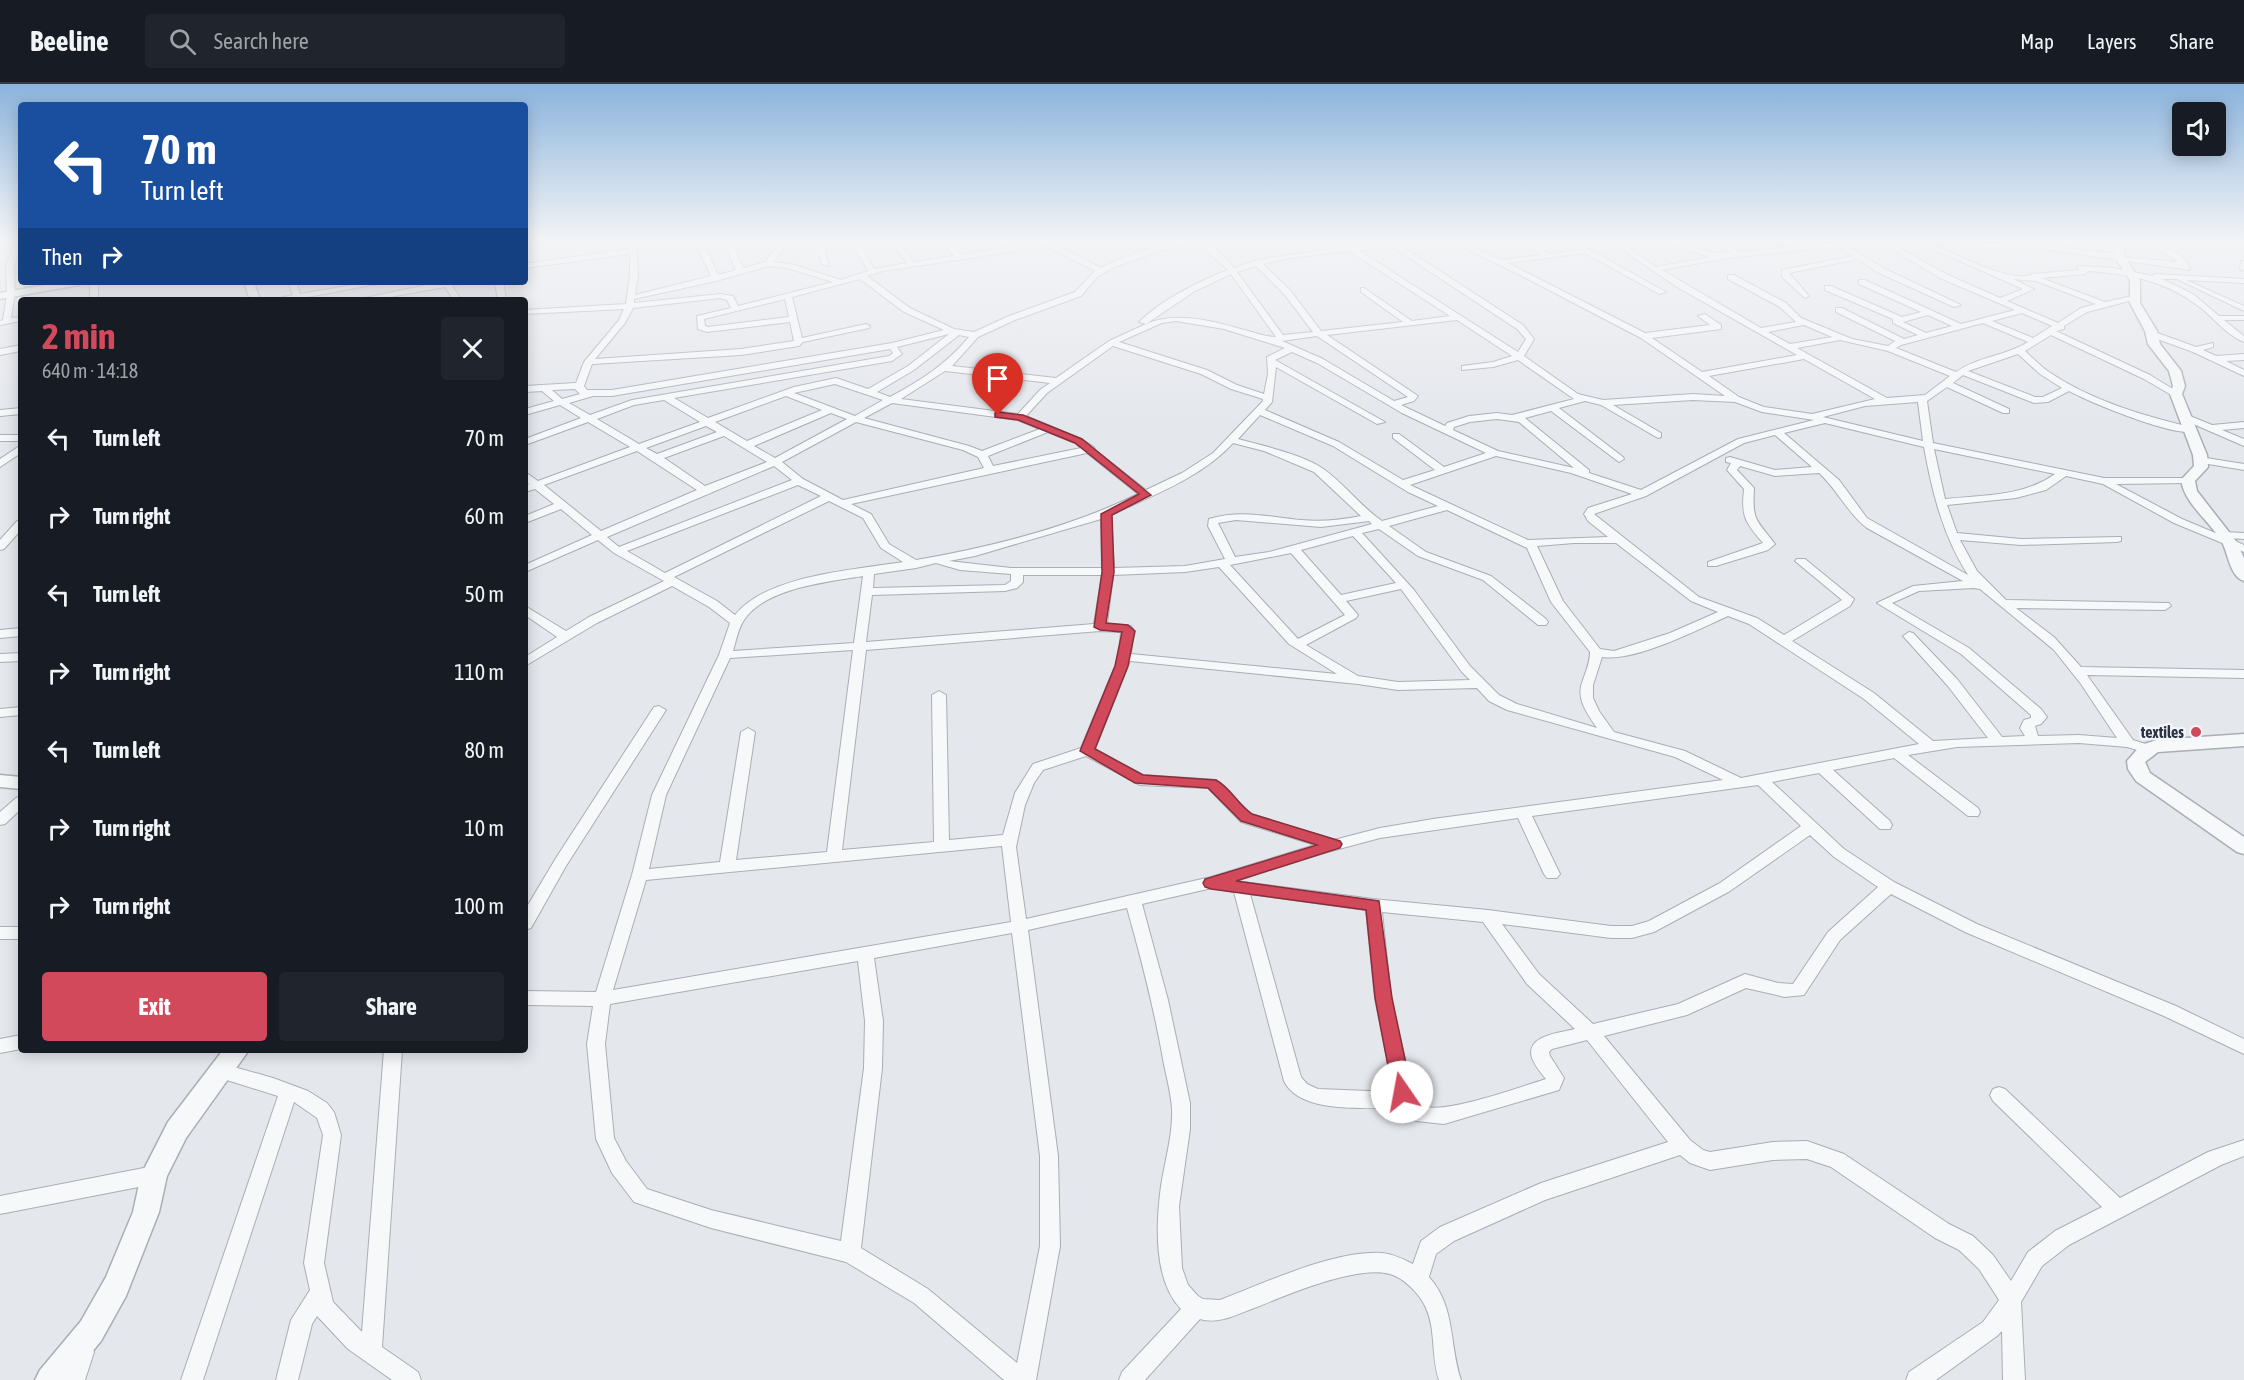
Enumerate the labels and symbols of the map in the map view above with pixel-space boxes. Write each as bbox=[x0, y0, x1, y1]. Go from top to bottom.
pin bbox=[972, 353, 1023, 415]
place label: textiles bbox=[2140, 723, 2184, 741]
marker: textiles bbox=[2189, 725, 2203, 739]
position arrow bbox=[1370, 1060, 1434, 1124]

